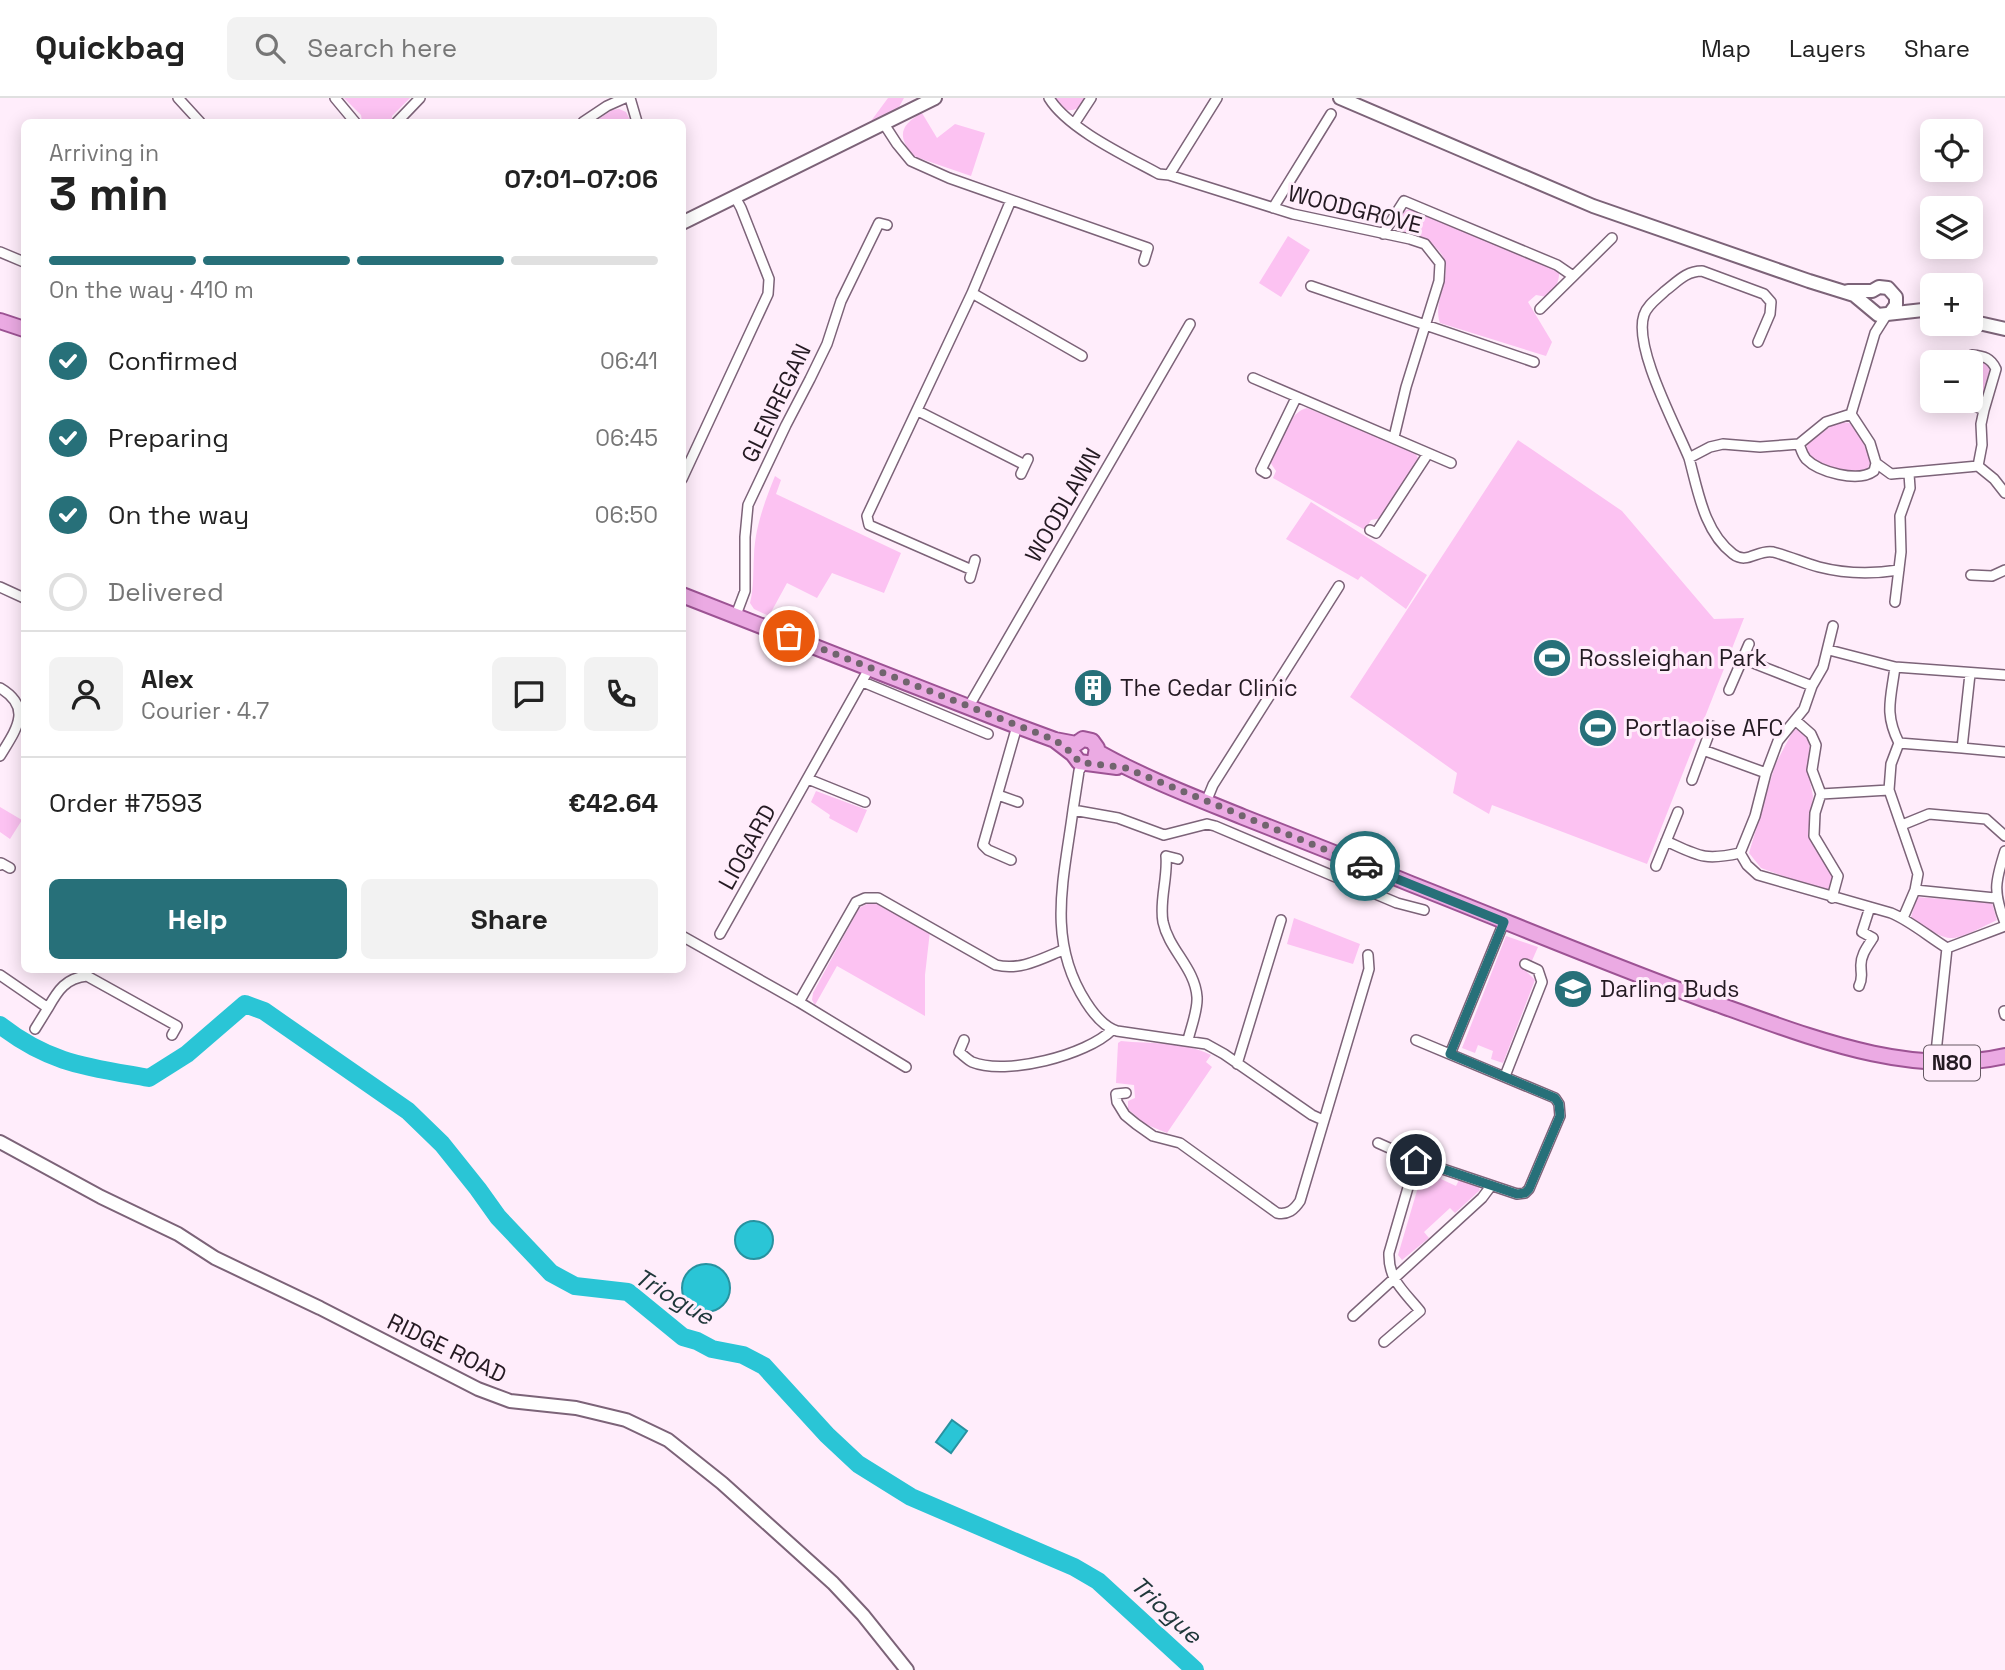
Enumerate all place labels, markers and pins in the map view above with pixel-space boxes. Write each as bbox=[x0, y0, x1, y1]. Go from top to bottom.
pin bbox=[759, 606, 819, 666]
sports icon: Rossleighan Park bbox=[1531, 637, 1573, 679]
place label: Rossleighan Park bbox=[1579, 643, 1767, 673]
building icon: The Cedar Clinic bbox=[1072, 667, 1114, 709]
place label: The Cedar Clinic bbox=[1120, 673, 1298, 703]
sports icon: Portlaoise AFC bbox=[1577, 707, 1619, 749]
place label: Portlaoise AFC bbox=[1625, 713, 1783, 743]
school or university icon: Darling Buds bbox=[1552, 968, 1594, 1010]
place label: Darling Buds bbox=[1600, 974, 1739, 1004]
pin bbox=[1386, 1130, 1446, 1190]

